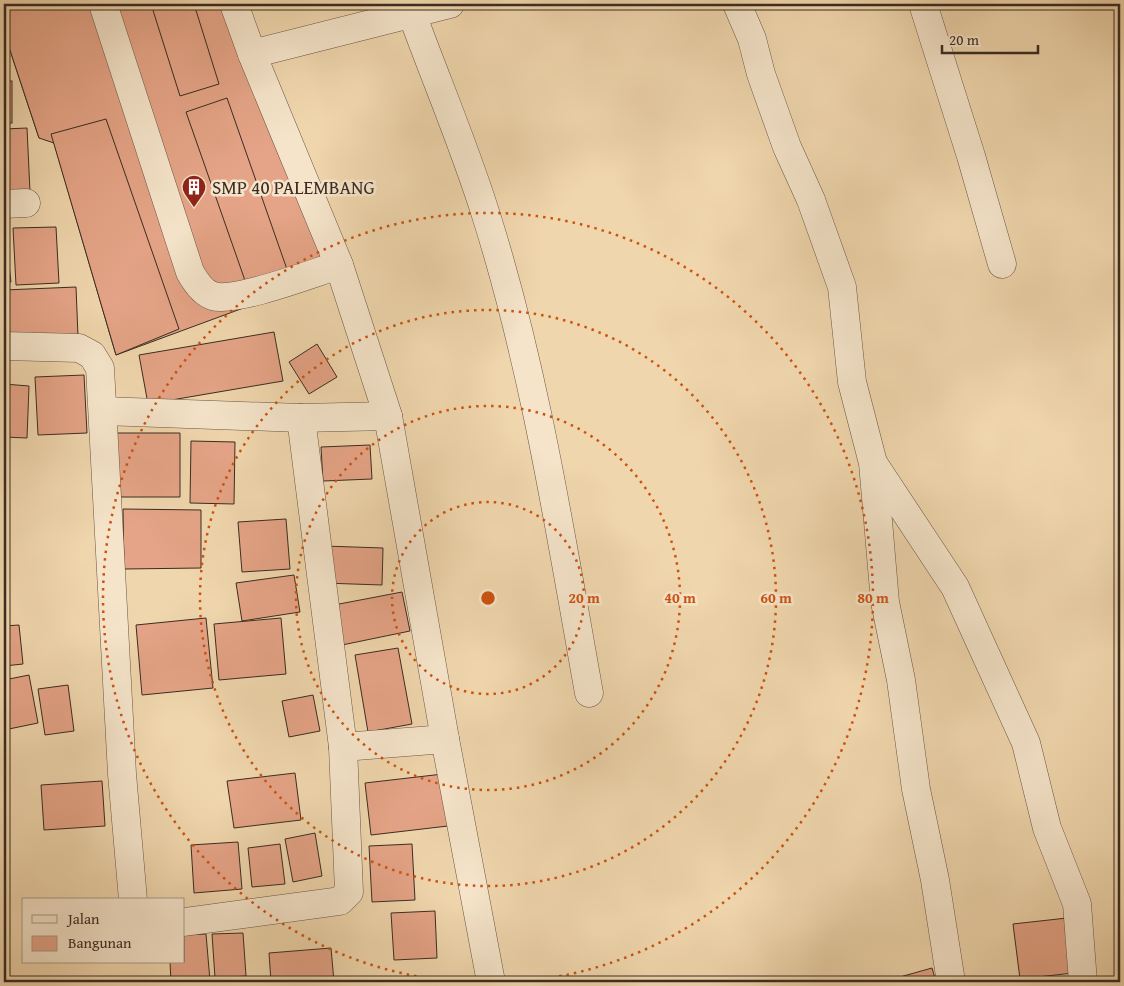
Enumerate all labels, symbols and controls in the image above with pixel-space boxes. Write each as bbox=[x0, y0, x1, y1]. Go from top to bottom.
scale bar bbox=[942, 22, 1038, 54]
text: 20 m bbox=[949, 29, 980, 50]
place label: SMP 40 PALEMBANG bbox=[212, 173, 375, 201]
building icon: SMP 40 PALEMBANG bbox=[181, 174, 207, 208]
text: 20 m bbox=[568, 587, 600, 608]
text: 40 m bbox=[664, 587, 696, 608]
text: 60 m bbox=[760, 587, 792, 608]
text: 80 m bbox=[857, 587, 889, 608]
centre of rings bbox=[479, 589, 497, 607]
legend bbox=[22, 898, 185, 964]
text: Jalan bbox=[66, 908, 100, 929]
text: Bangunan bbox=[68, 932, 132, 953]

